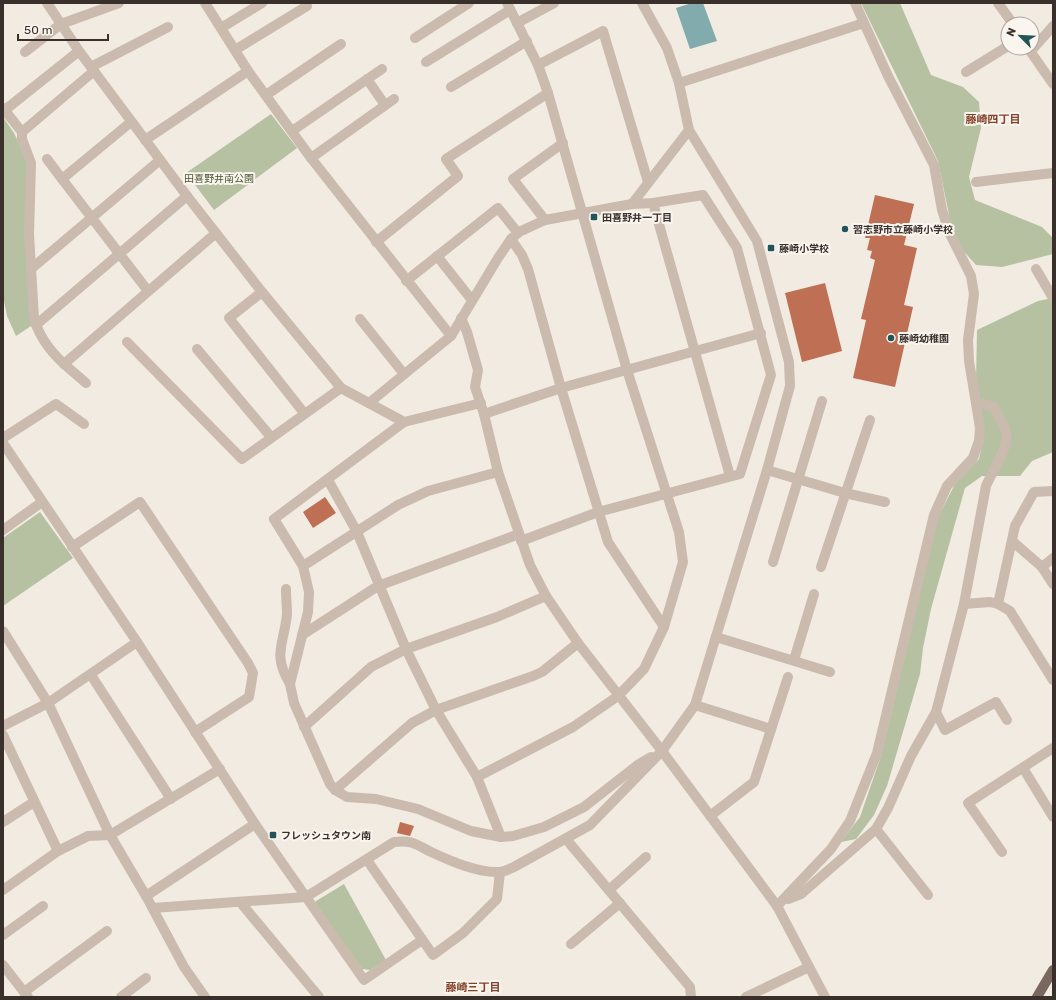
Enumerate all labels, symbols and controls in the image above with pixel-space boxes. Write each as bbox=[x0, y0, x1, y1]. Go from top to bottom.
scale bar bbox=[18, 16, 108, 42]
north arrow bbox=[1000, 16, 1040, 56]
text: 50 m bbox=[24, 23, 52, 37]
text: N bbox=[1004, 26, 1019, 38]
district label: 藤崎四丁目 bbox=[966, 113, 1021, 126]
park label: 田喜野井南公園 bbox=[184, 173, 254, 185]
marker: 田喜野井一丁目 bbox=[589, 212, 599, 222]
place label: 田喜野井一丁目 bbox=[602, 212, 672, 224]
marker: 習志野市立藤崎小学校 bbox=[840, 224, 850, 234]
place label: 習志野市立藤崎小学校 bbox=[853, 224, 953, 236]
marker: 藤崎小学校 bbox=[766, 243, 776, 253]
place label: 藤崎小学校 bbox=[779, 243, 829, 255]
marker: 藤崎幼稚園 bbox=[886, 333, 896, 343]
place label: 藤崎幼稚園 bbox=[899, 333, 949, 345]
marker: フレッシュタウン南 bbox=[268, 830, 278, 840]
place label: フレッシュタウン南 bbox=[281, 830, 371, 842]
district label: 藤崎三丁目 bbox=[446, 981, 501, 994]

